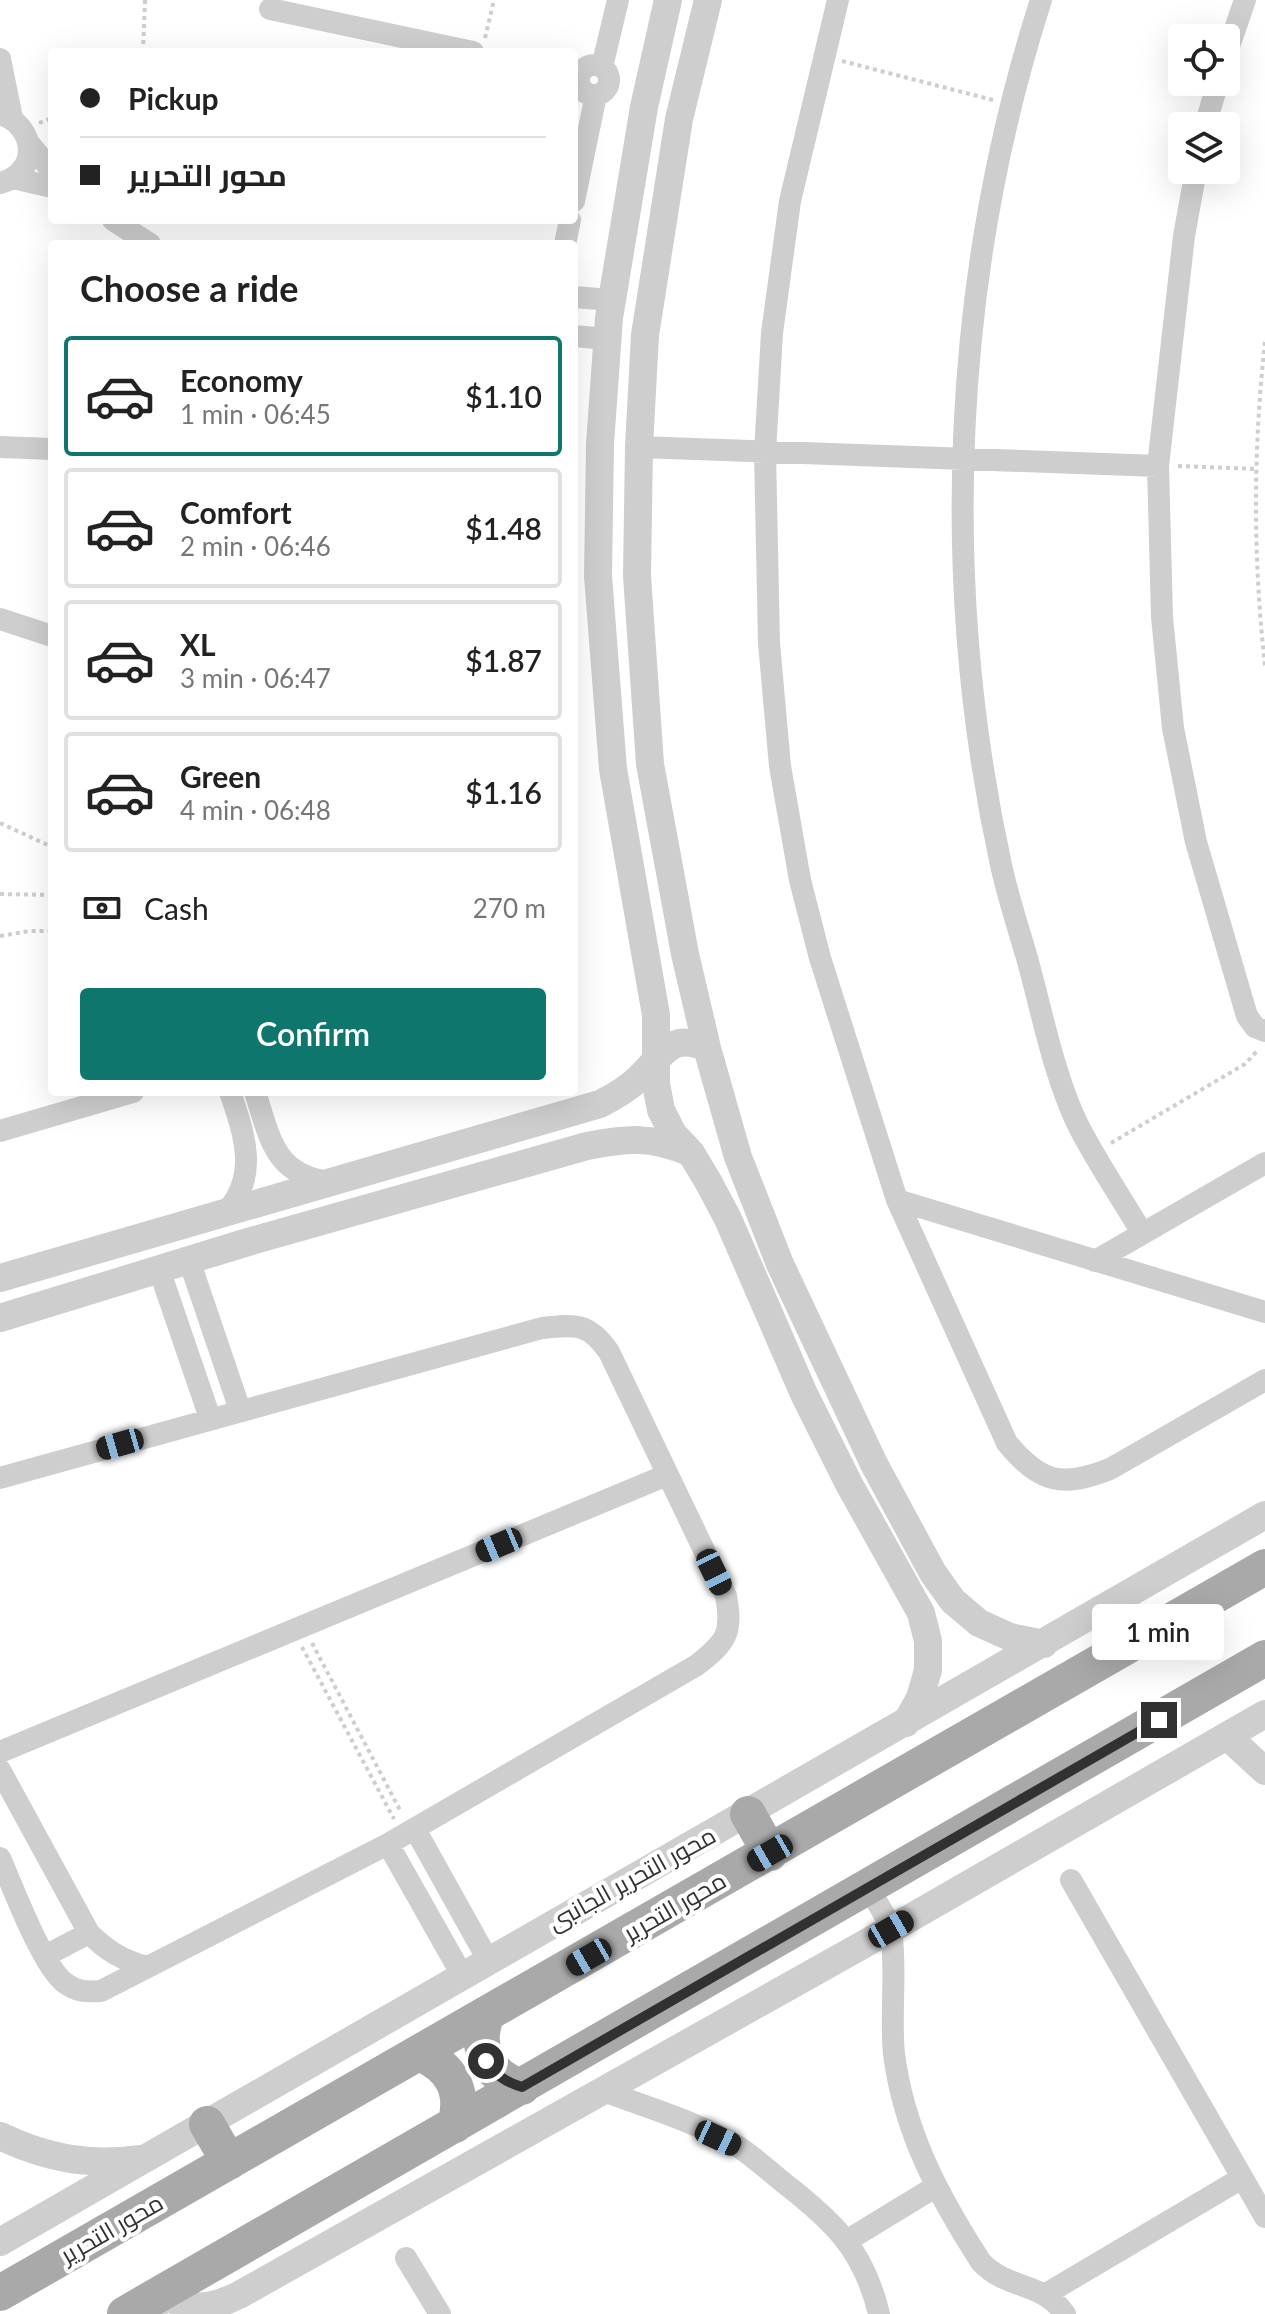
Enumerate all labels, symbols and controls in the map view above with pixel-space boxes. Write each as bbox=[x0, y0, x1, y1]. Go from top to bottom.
map controls bbox=[1168, 24, 1240, 184]
button: locate bbox=[1168, 24, 1240, 96]
text: Pickup bbox=[128, 80, 219, 116]
button: layers bbox=[1168, 112, 1240, 184]
text: محور التحرير bbox=[128, 156, 287, 192]
text: Choose a ride bbox=[80, 266, 299, 310]
icon: car bbox=[84, 360, 156, 432]
text: Economy bbox=[180, 362, 303, 398]
text: $1.10 bbox=[465, 378, 542, 414]
text: 1 min · 06:45 bbox=[180, 398, 331, 430]
icon: car bbox=[84, 492, 156, 564]
text: Comfort bbox=[180, 494, 292, 530]
text: $1.48 bbox=[465, 510, 542, 546]
text: 2 min · 06:46 bbox=[180, 530, 331, 562]
icon: car bbox=[84, 624, 156, 696]
text: XL bbox=[180, 626, 216, 662]
text: $1.87 bbox=[465, 642, 542, 678]
text: 3 min · 06:47 bbox=[180, 662, 331, 694]
icon: car bbox=[84, 756, 156, 828]
text: Green bbox=[180, 758, 261, 794]
text: $1.16 bbox=[465, 774, 542, 810]
text: 4 min · 06:48 bbox=[180, 794, 331, 826]
icon: cash bbox=[80, 886, 124, 930]
text: Cash bbox=[144, 890, 209, 926]
text: 270 m bbox=[473, 892, 546, 924]
button: Confirm bbox=[80, 988, 546, 1080]
car bbox=[94, 1426, 146, 1462]
car bbox=[472, 1525, 526, 1565]
car bbox=[693, 1545, 735, 1599]
callout: 1 min bbox=[1093, 1604, 1225, 1660]
text: 1 min bbox=[1126, 1616, 1190, 1648]
route end bbox=[1141, 1702, 1177, 1738]
street label: محور التحرير الجانبى bbox=[543, 1821, 721, 1937]
car bbox=[743, 1831, 797, 1875]
street label: محور التحرير bbox=[619, 1866, 731, 1948]
car bbox=[864, 1907, 918, 1951]
car bbox=[562, 1935, 616, 1979]
route start bbox=[468, 2043, 504, 2079]
car bbox=[691, 2117, 745, 2159]
street label: محور التحرير bbox=[53, 2187, 168, 2270]

